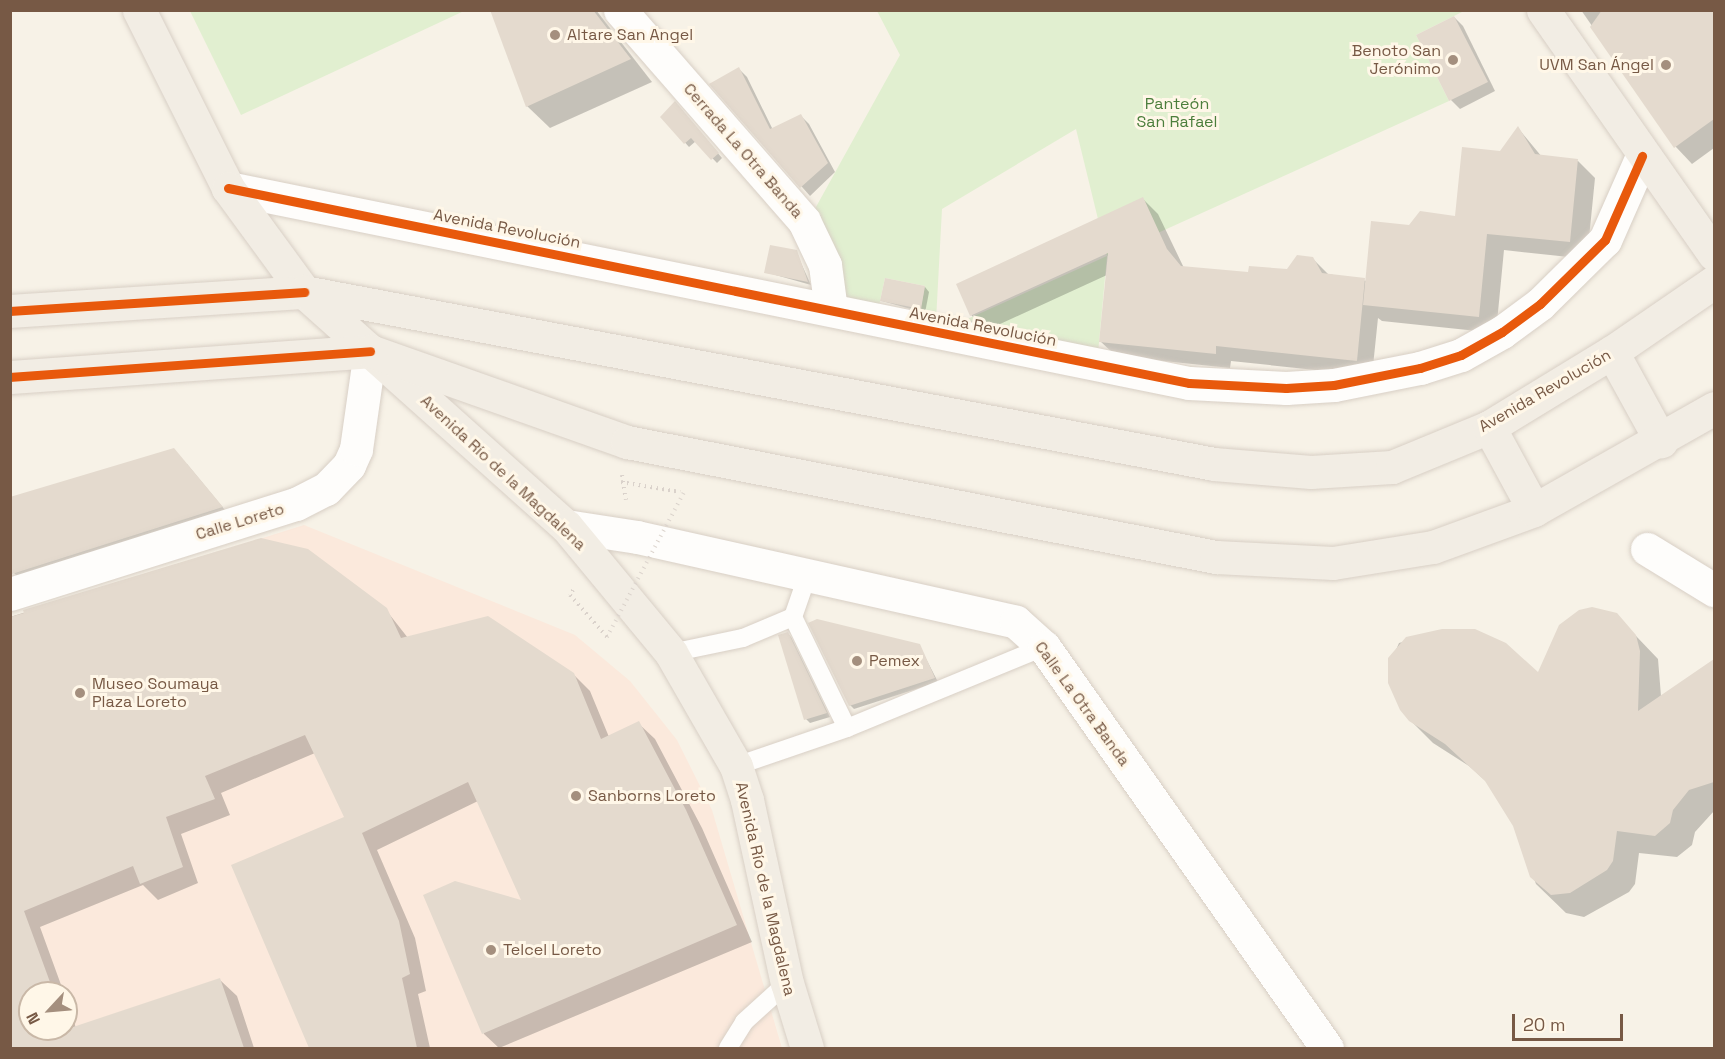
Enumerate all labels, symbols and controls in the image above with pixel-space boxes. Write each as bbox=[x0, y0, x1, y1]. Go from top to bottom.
place label: Altare San Angel bbox=[567, 25, 693, 45]
marker: Altare San Angel bbox=[548, 28, 562, 42]
place label: Benoto San Jerónimo bbox=[1352, 41, 1441, 79]
marker: Benoto San Jerónimo bbox=[1446, 53, 1460, 67]
place label: UVM San Ángel bbox=[1539, 55, 1654, 75]
marker: UVM San Ángel bbox=[1659, 58, 1673, 72]
street label: Cerrada La Otra Banda bbox=[679, 80, 807, 222]
park label: Panteón San Rafael bbox=[1136, 94, 1218, 132]
street label: Avenida Revolución bbox=[432, 205, 582, 253]
street label: Avenida Revolución bbox=[908, 303, 1058, 351]
street label: Avenida Revolución bbox=[1476, 345, 1614, 437]
street label: Avenida Río de la Magdalena bbox=[416, 391, 590, 555]
street label: Calle Loreto bbox=[194, 499, 286, 545]
street label: Calle La Otra Banda bbox=[1030, 638, 1134, 770]
place label: Pemex bbox=[869, 651, 920, 671]
marker: Pemex bbox=[850, 654, 864, 668]
place label: Museo Soumaya Plaza Loreto bbox=[92, 674, 219, 712]
marker: Museo Soumaya Plaza Loreto bbox=[73, 686, 87, 700]
street label: Avenida Río de la Magdalena bbox=[731, 780, 799, 998]
place label: Sanborns Loreto bbox=[588, 786, 716, 806]
marker: Sanborns Loreto bbox=[569, 789, 583, 803]
place label: Telcel Loreto bbox=[503, 940, 602, 960]
marker: Telcel Loreto bbox=[484, 943, 498, 957]
north arrow bbox=[18, 981, 78, 1041]
scale bar bbox=[1515, 1002, 1626, 1040]
text: N bbox=[21, 1009, 45, 1028]
text: 20 m bbox=[1523, 1013, 1566, 1036]

